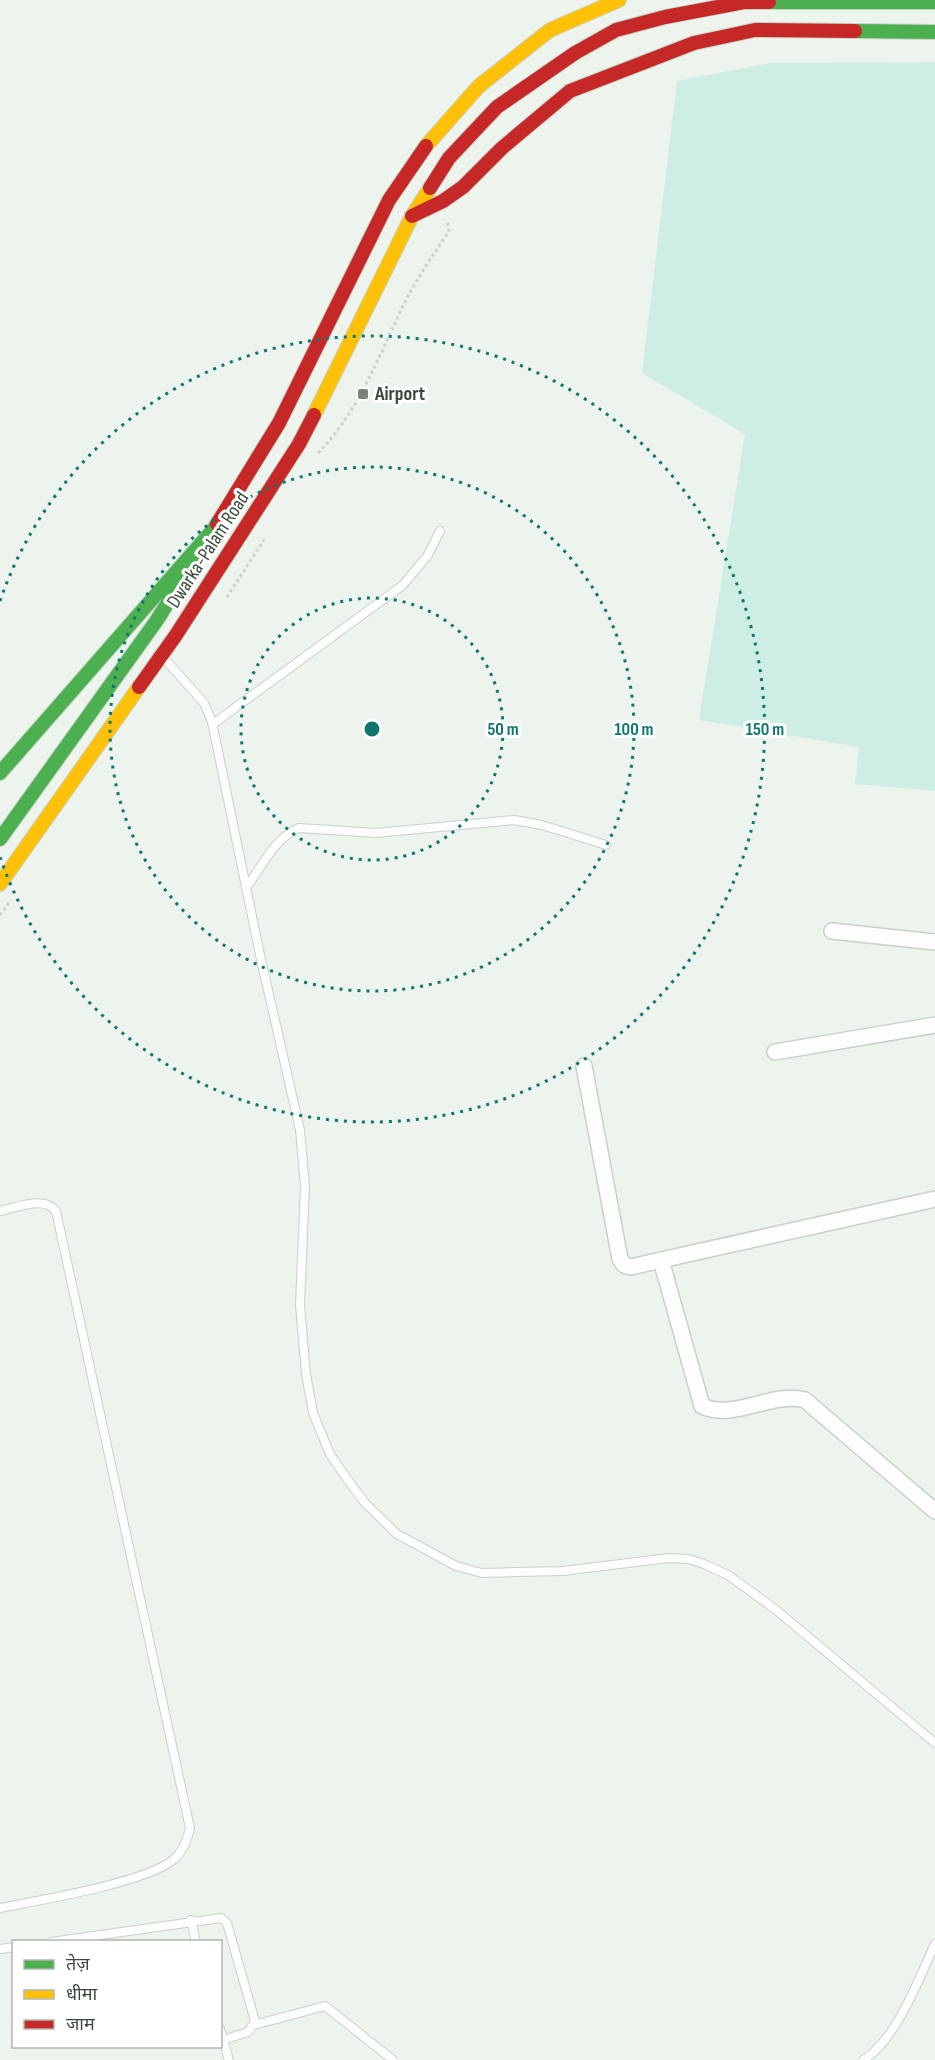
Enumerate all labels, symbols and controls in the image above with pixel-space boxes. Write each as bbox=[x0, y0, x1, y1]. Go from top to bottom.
place label: Airport bbox=[374, 382, 426, 406]
marker: Airport bbox=[356, 387, 370, 401]
street label: Dwarka-Palam Road bbox=[162, 487, 254, 613]
centre of rings bbox=[362, 719, 382, 739]
text: 50 m bbox=[487, 719, 519, 740]
text: 100 m bbox=[615, 719, 654, 740]
text: 150 m bbox=[746, 719, 784, 740]
legend bbox=[12, 1940, 222, 2048]
text: तेज़ bbox=[66, 1953, 90, 1975]
text: धीमा bbox=[66, 1984, 97, 2005]
text: जाम bbox=[66, 2014, 96, 2035]

